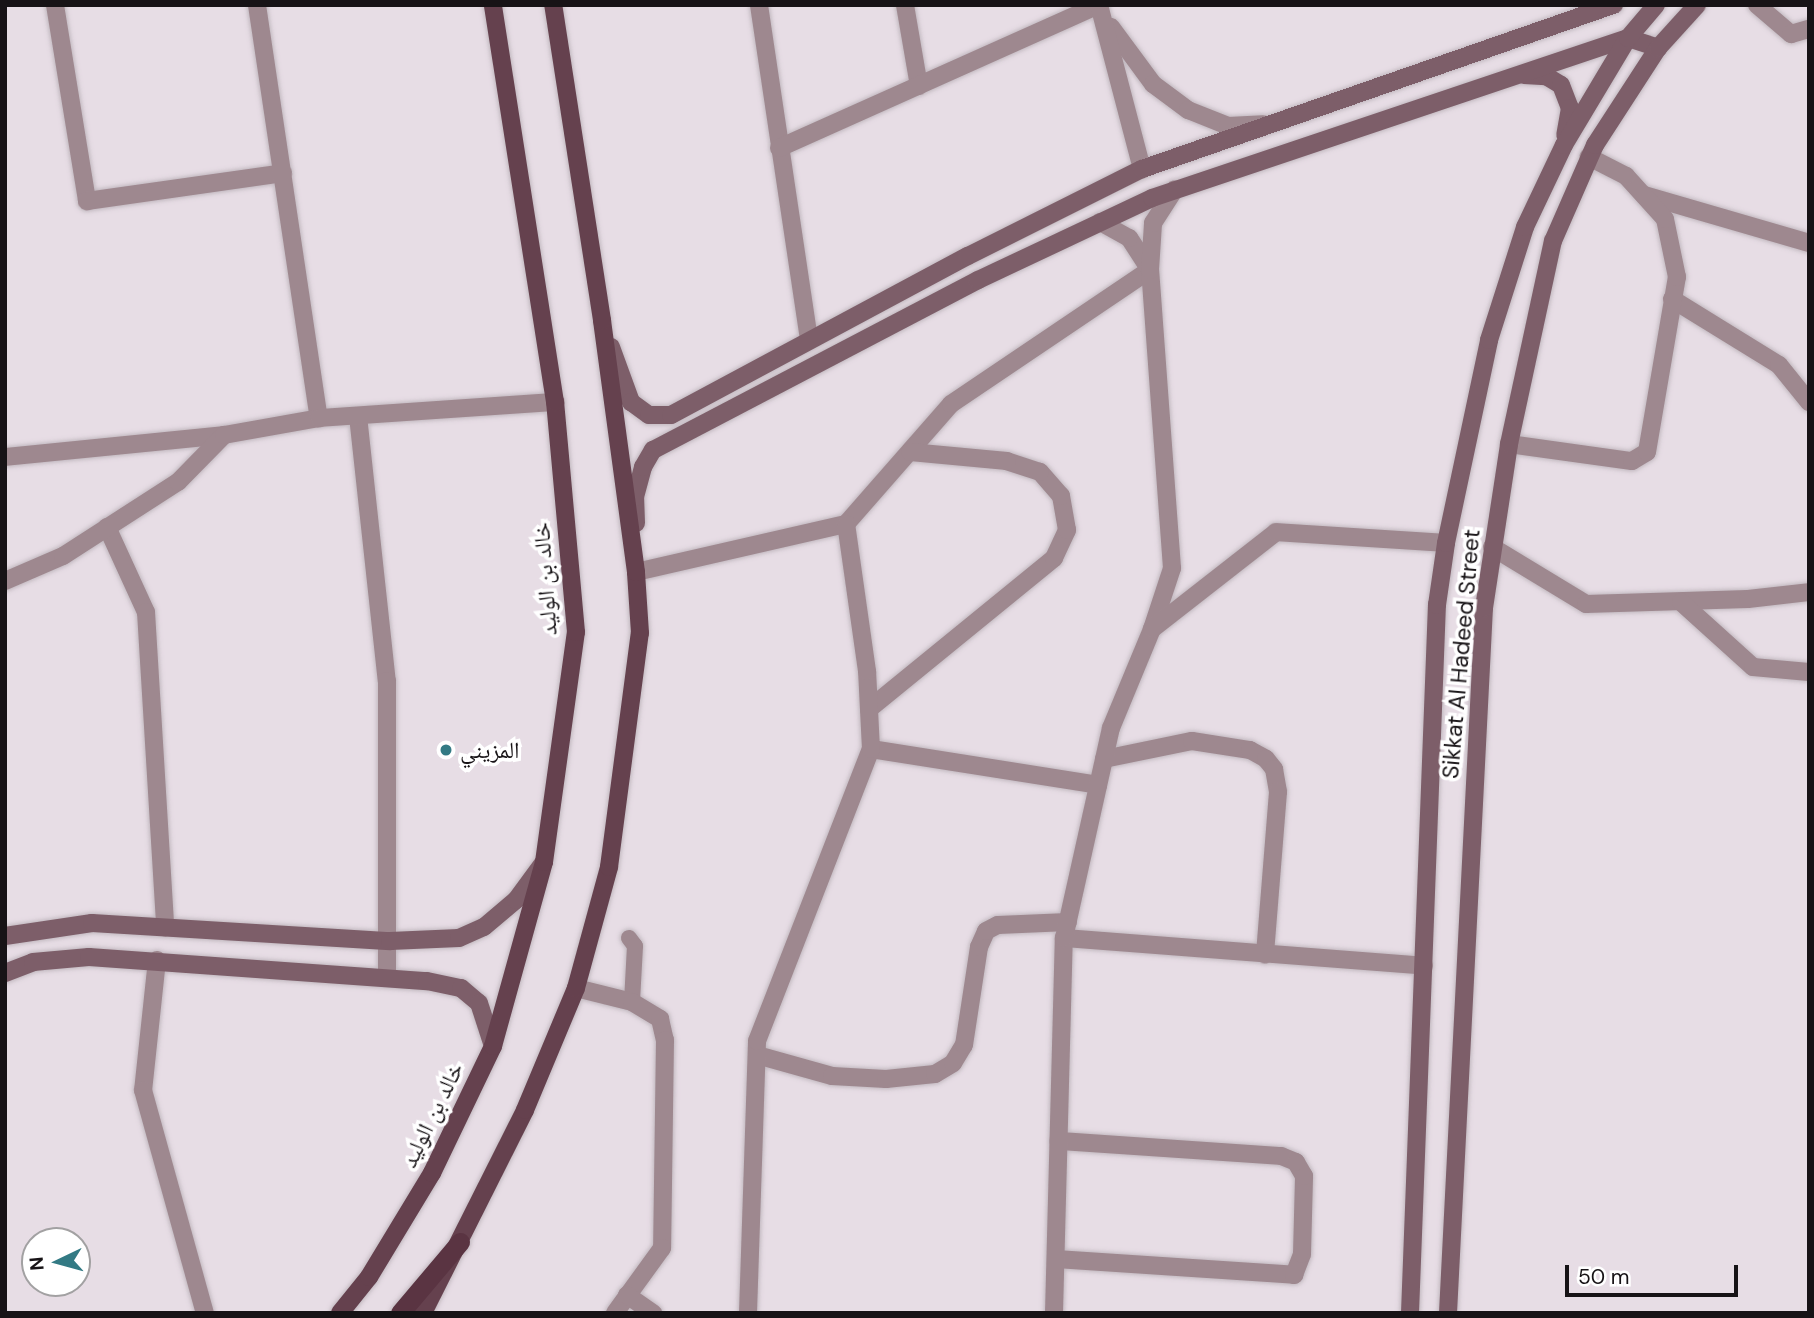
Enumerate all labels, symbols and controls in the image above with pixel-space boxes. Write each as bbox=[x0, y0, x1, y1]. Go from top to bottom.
street label: خالد بن الوليد bbox=[527, 521, 563, 637]
street label: Sikkat Al Hadeed Street bbox=[1436, 528, 1486, 780]
place label: المزيني bbox=[460, 736, 520, 764]
marker: المزيني bbox=[438, 742, 454, 758]
street label: خالد بن الوليد bbox=[395, 1058, 469, 1172]
north arrow bbox=[21, 1227, 91, 1297]
scale bar bbox=[1569, 1252, 1742, 1296]
text: N bbox=[24, 1256, 50, 1272]
text: 50 m bbox=[1578, 1263, 1629, 1291]

